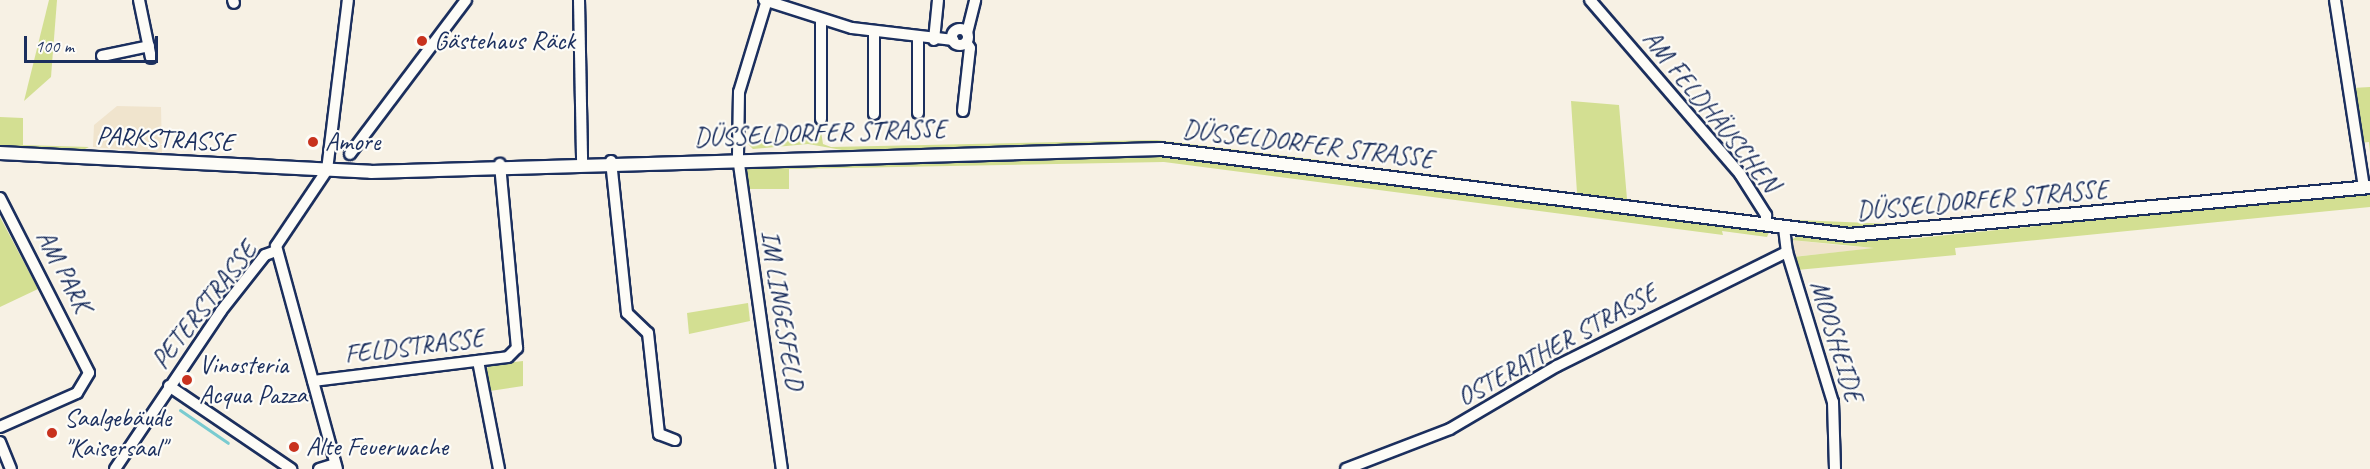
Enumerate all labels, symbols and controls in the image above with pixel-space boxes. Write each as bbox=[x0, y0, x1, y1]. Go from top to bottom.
scale bar bbox=[27, 24, 160, 62]
street label: AM FELDHÄUSCHEN bbox=[1636, 24, 1786, 198]
place label: Gästehaus Räck bbox=[434, 25, 575, 57]
marker: Gästehaus Räck bbox=[415, 34, 429, 48]
text: 100 m bbox=[35, 35, 74, 57]
street label: DÜSSELDORFER STRASSE bbox=[693, 113, 947, 153]
street label: DÜSSELDORFER STRASSE bbox=[1181, 113, 1435, 175]
street label: PARKSTRASSE bbox=[95, 120, 235, 158]
place label: Amore bbox=[325, 126, 380, 158]
marker: Amore bbox=[306, 135, 320, 149]
street label: DÜSSELDORFER STRASSE bbox=[1855, 173, 2109, 227]
street label: AM PARK bbox=[30, 225, 98, 317]
street label: IM LINGESFELD bbox=[754, 227, 810, 393]
street label: PETERSTRASSE bbox=[145, 235, 263, 375]
street label: OSTERATHER STRASSE bbox=[1452, 277, 1662, 413]
street label: MOOSHEIDE bbox=[1804, 277, 1870, 405]
street label: FELDSTRASSE bbox=[343, 322, 485, 370]
place label: Vinosteria Acqua Pazza bbox=[199, 349, 307, 410]
marker: Vinosteria Acqua Pazza bbox=[180, 373, 194, 387]
place label: Saalgebäude "Kaisersaal" bbox=[64, 402, 171, 464]
marker: Saalgebäude "Kaisersaal" bbox=[45, 426, 59, 440]
place label: Alte Feuerwache bbox=[306, 431, 449, 463]
marker: Alte Feuerwache bbox=[287, 440, 301, 454]

